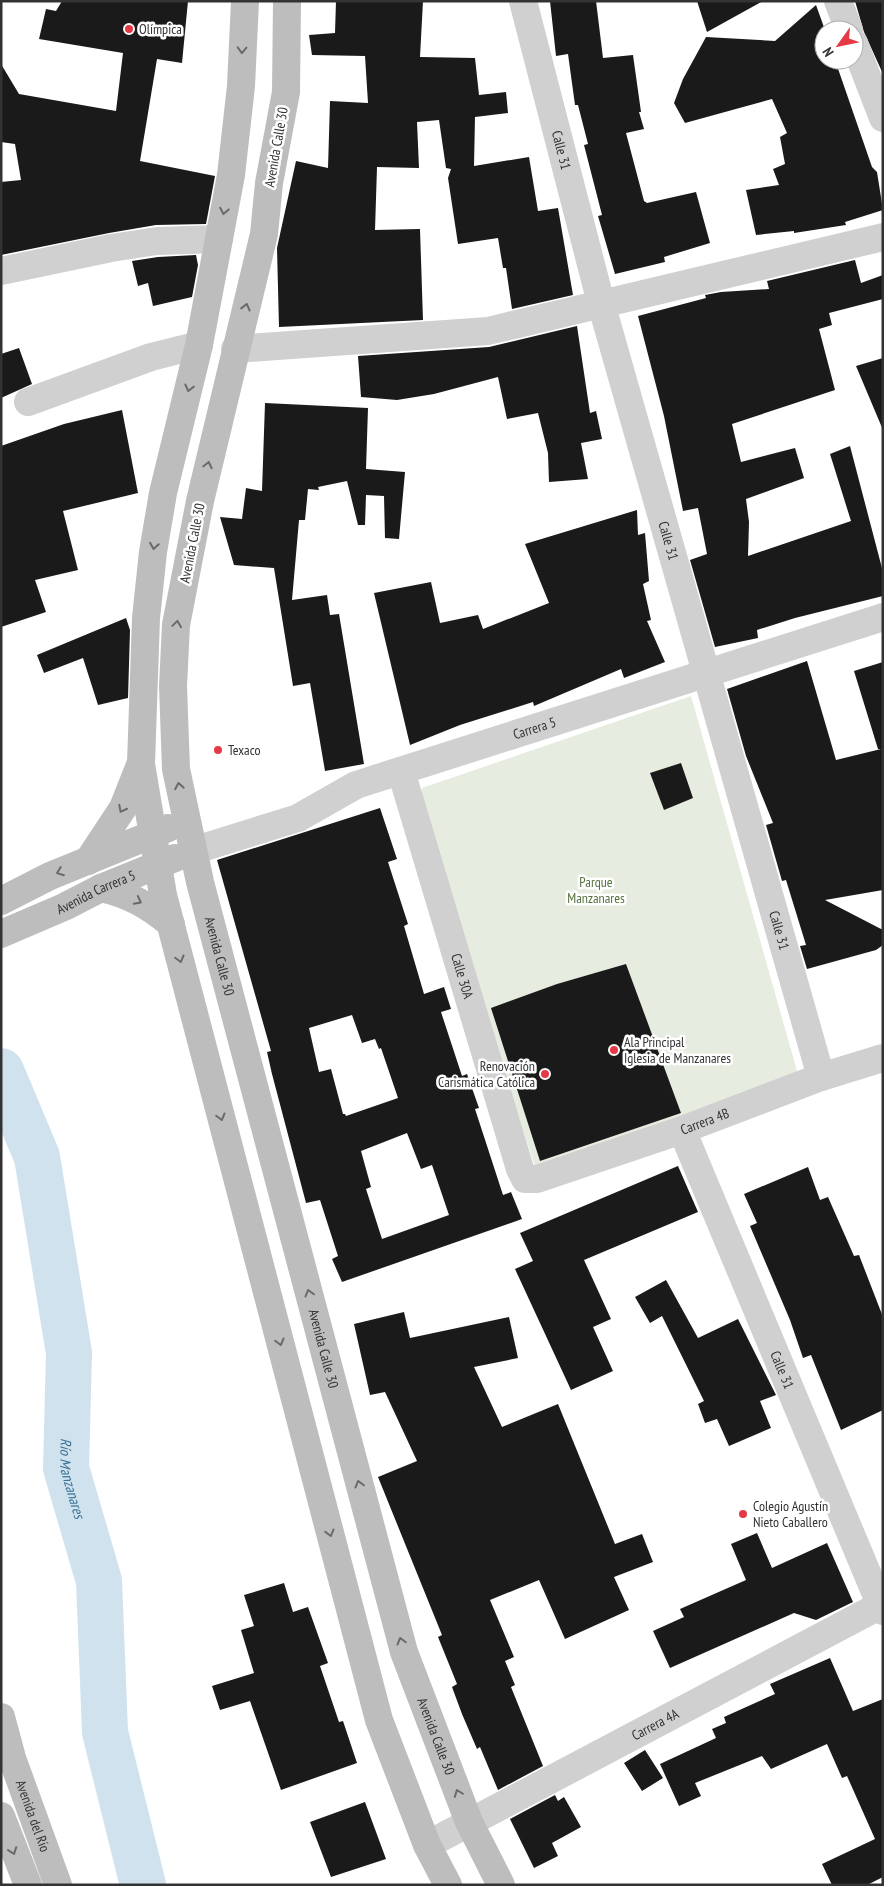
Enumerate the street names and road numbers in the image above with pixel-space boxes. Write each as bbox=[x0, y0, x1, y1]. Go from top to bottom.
street label: Avenida Calle 30 bbox=[260, 106, 292, 188]
street label: Calle 31 bbox=[548, 129, 575, 172]
street label: Avenida Calle 30 bbox=[175, 502, 209, 584]
street label: Calle 31 bbox=[654, 519, 683, 562]
street label: Carrera 5 bbox=[511, 713, 558, 743]
street label: Avenida Carrera 5 bbox=[54, 866, 138, 918]
street label: Calle 31 bbox=[765, 909, 793, 952]
street label: Avenida Calle 30 bbox=[201, 915, 239, 998]
street label: Calle 30A bbox=[447, 951, 478, 1001]
street label: Carrera 4B bbox=[678, 1104, 732, 1139]
street label: Avenida Calle 30 bbox=[305, 1307, 343, 1390]
street label: Calle 31 bbox=[766, 1348, 798, 1392]
street label: Avenida Calle 30 bbox=[413, 1695, 459, 1777]
street label: Carrera 4A bbox=[628, 1704, 682, 1744]
street label: Avenida del Río bbox=[12, 1777, 54, 1854]

